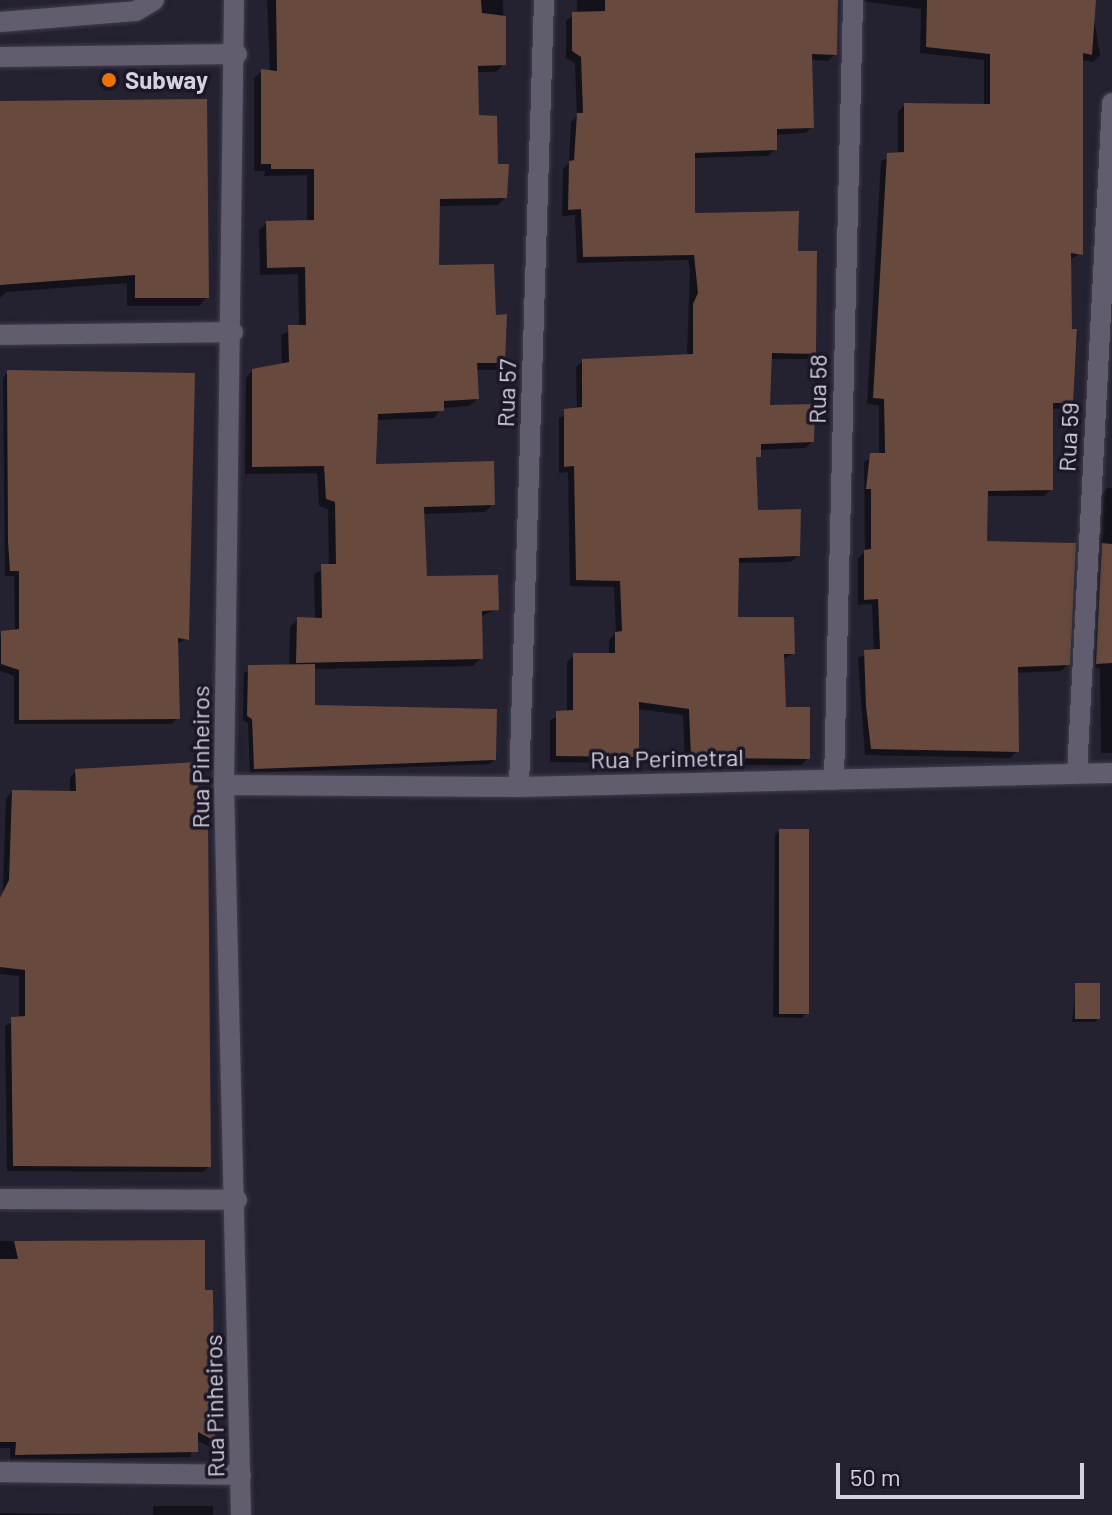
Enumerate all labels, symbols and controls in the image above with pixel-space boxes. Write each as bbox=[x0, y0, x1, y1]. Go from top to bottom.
place label: Subway bbox=[125, 66, 208, 94]
marker: Subway bbox=[100, 71, 118, 89]
street label: Rua 58 bbox=[802, 354, 832, 424]
street label: Rua 57 bbox=[490, 358, 522, 428]
street label: Rua 59 bbox=[1052, 402, 1084, 472]
street label: Rua Pinheiros bbox=[186, 686, 214, 828]
street label: Rua Perimetral bbox=[590, 742, 744, 774]
street label: Rua Pinheiros bbox=[198, 1334, 230, 1478]
scale bar bbox=[840, 1447, 1088, 1497]
text: 50 m bbox=[850, 1462, 901, 1491]

